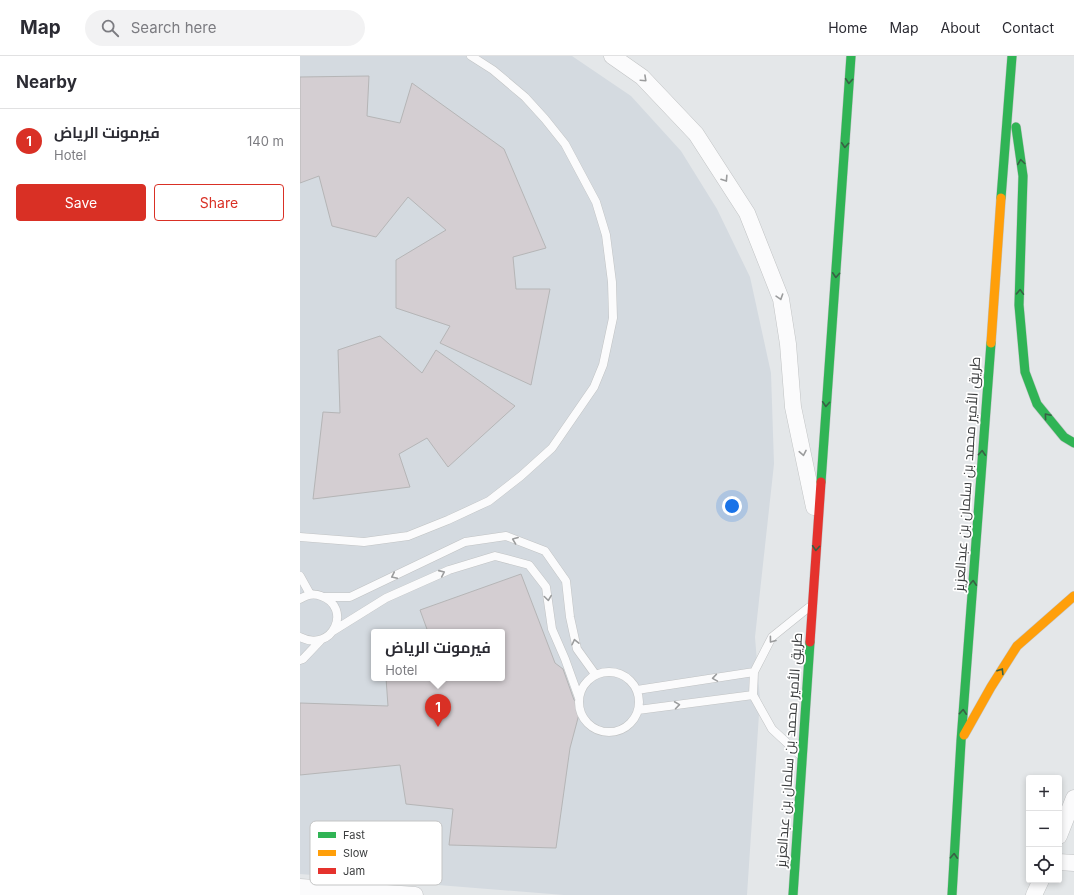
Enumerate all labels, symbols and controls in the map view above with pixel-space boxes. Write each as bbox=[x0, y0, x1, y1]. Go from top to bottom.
search box bbox=[85, 10, 365, 46]
text: Map bbox=[20, 16, 61, 39]
icon: search bbox=[99, 17, 121, 39]
text: Search here bbox=[131, 18, 216, 37]
text: Home bbox=[828, 19, 867, 36]
text: Map bbox=[889, 19, 919, 36]
text: About bbox=[941, 19, 980, 36]
text: Contact bbox=[1002, 19, 1054, 36]
text: Nearby bbox=[16, 72, 77, 92]
one-way arrow bbox=[639, 74, 647, 82]
one-way arrow bbox=[845, 78, 854, 84]
text: فيرمونت الرياض bbox=[54, 123, 160, 142]
text: 1 bbox=[26, 133, 32, 149]
text: 140 m bbox=[247, 133, 284, 149]
one-way arrow bbox=[841, 142, 850, 148]
text: Hotel bbox=[54, 147, 86, 163]
one-way arrow bbox=[1017, 159, 1026, 165]
one-way arrow bbox=[720, 175, 728, 182]
button: Save bbox=[16, 184, 146, 221]
button: Share bbox=[154, 184, 284, 221]
one-way arrow bbox=[831, 272, 840, 278]
one-way arrow bbox=[1015, 289, 1024, 295]
one-way arrow bbox=[775, 293, 784, 300]
street label: طريق الأمير محمد بن سلمان بن عبدالعزيز bbox=[950, 356, 984, 593]
one-way arrow bbox=[822, 401, 831, 407]
one-way arrow bbox=[1044, 413, 1051, 420]
one-way arrow bbox=[798, 449, 807, 456]
one-way arrow bbox=[978, 450, 987, 456]
your location bbox=[722, 496, 742, 516]
one-way arrow bbox=[512, 536, 519, 544]
one-way arrow bbox=[812, 545, 821, 551]
one-way arrow bbox=[438, 570, 445, 578]
one-way arrow bbox=[391, 571, 398, 579]
one-way arrow bbox=[968, 580, 977, 586]
one-way arrow bbox=[543, 594, 552, 601]
popup bbox=[371, 629, 505, 681]
street label: طريق الأمير محمد بن سلمان بن عبدالعزيز bbox=[772, 632, 806, 869]
one-way arrow bbox=[770, 635, 777, 642]
text: فيرمونت الرياض bbox=[385, 638, 491, 657]
one-way arrow bbox=[572, 638, 580, 645]
text: Hotel bbox=[385, 662, 418, 678]
one-way arrow bbox=[996, 668, 1004, 675]
one-way arrow bbox=[712, 673, 718, 682]
pin: 1 bbox=[425, 694, 451, 727]
one-way arrow bbox=[674, 701, 680, 710]
one-way arrow bbox=[958, 709, 967, 715]
map controls bbox=[1026, 775, 1062, 883]
button: + bbox=[1026, 775, 1062, 811]
button: − bbox=[1026, 811, 1062, 847]
legend bbox=[310, 821, 442, 885]
text: Fast bbox=[343, 828, 365, 842]
text: Slow bbox=[343, 846, 368, 860]
button: locate bbox=[1026, 847, 1062, 883]
one-way arrow bbox=[950, 853, 959, 859]
text: Jam bbox=[343, 864, 365, 878]

